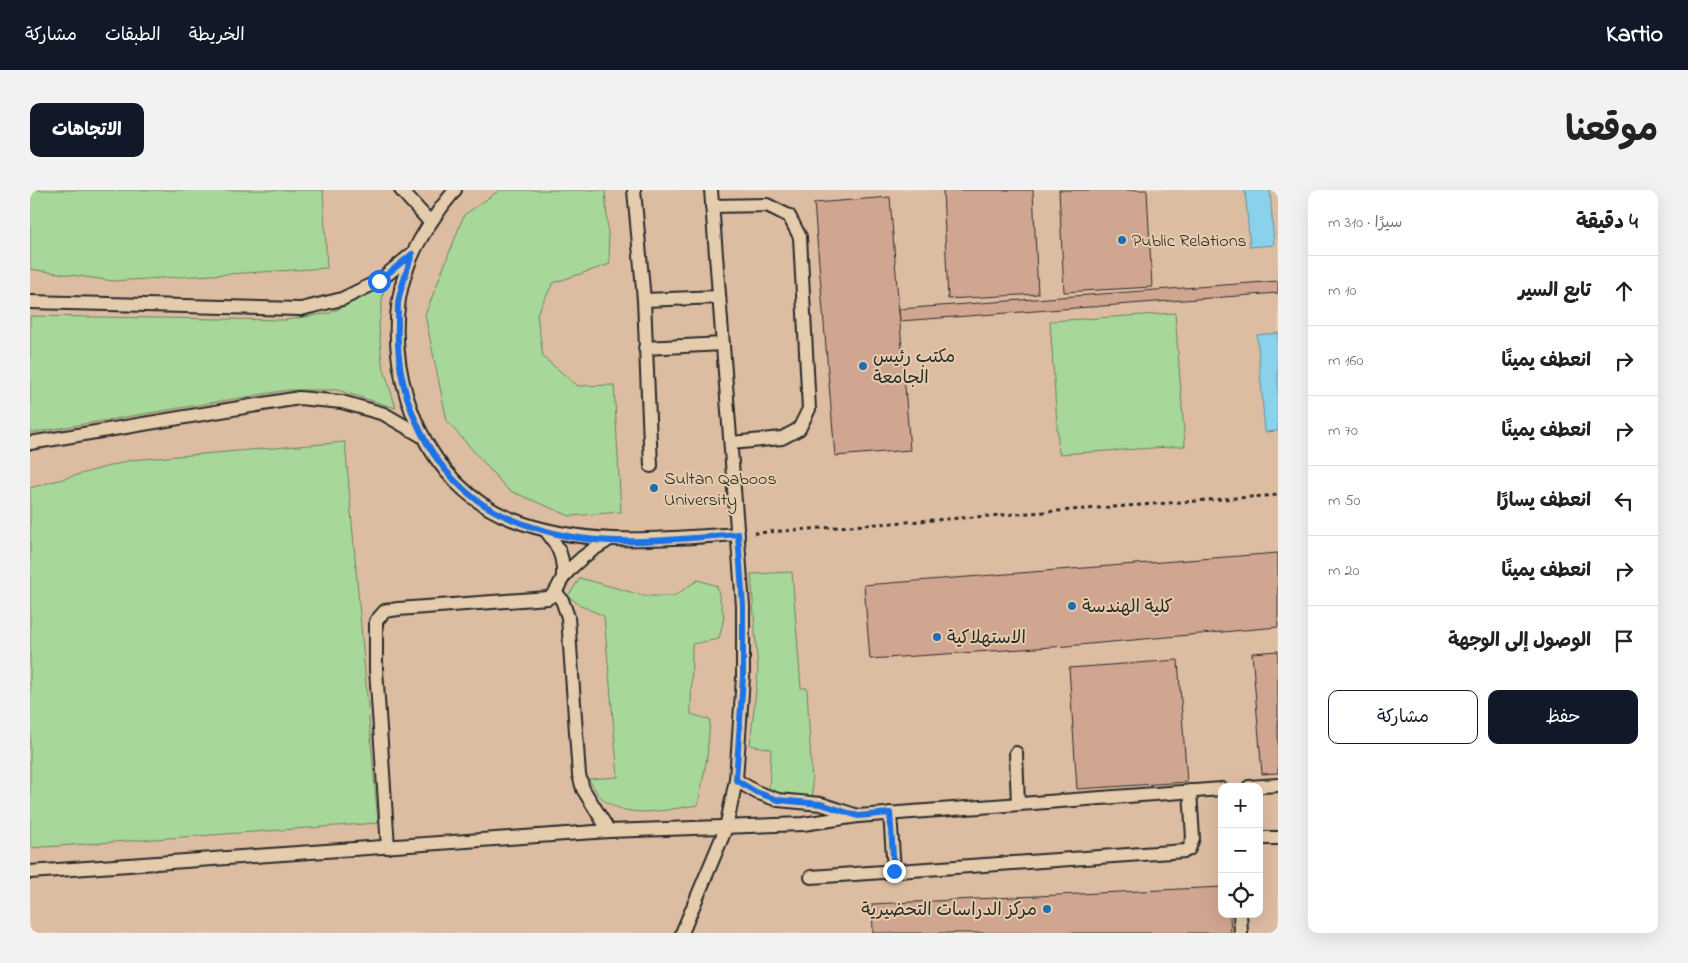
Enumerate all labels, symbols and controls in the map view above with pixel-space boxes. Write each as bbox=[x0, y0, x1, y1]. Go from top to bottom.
text: Kartio bbox=[1606, 18, 1663, 53]
text: مشاركة bbox=[25, 23, 77, 49]
text: الطبقات bbox=[105, 23, 161, 49]
text: الخريطة bbox=[189, 23, 245, 49]
button: الاتجاهات bbox=[30, 103, 144, 157]
text: موقعنا bbox=[1565, 106, 1658, 157]
text: 4 دقيقة bbox=[1576, 208, 1638, 238]
text: سيرًا · 310 m bbox=[1328, 211, 1402, 235]
place label: Public Relations bbox=[1132, 229, 1247, 255]
marker: Public Relations bbox=[1116, 234, 1128, 246]
route start bbox=[368, 270, 391, 293]
icon: ahead bbox=[1610, 277, 1638, 305]
text: تابع السير bbox=[1519, 278, 1591, 305]
text: 10 m bbox=[1328, 279, 1356, 303]
place label: مكتب رئيس الجامعة bbox=[873, 345, 955, 392]
icon: right bbox=[1610, 347, 1638, 375]
text: انعطف يمينًا bbox=[1501, 348, 1591, 375]
text: 160 m bbox=[1328, 349, 1363, 373]
marker: مكتب رئيس الجامعة bbox=[857, 360, 869, 372]
icon: right bbox=[1610, 417, 1638, 445]
text: انعطف يمينًا bbox=[1501, 418, 1591, 445]
text: 70 m bbox=[1328, 419, 1358, 443]
place label: Sultan Qaboos University bbox=[664, 467, 777, 514]
marker: Sultan Qaboos University bbox=[648, 482, 660, 494]
icon: left bbox=[1610, 487, 1638, 515]
text: انعطف يسارًا bbox=[1496, 488, 1591, 515]
text: 50 m bbox=[1328, 489, 1361, 513]
icon: right bbox=[1610, 557, 1638, 585]
text: انعطف يمينًا bbox=[1501, 558, 1591, 585]
text: 20 m bbox=[1328, 559, 1359, 583]
place label: كلية الهندسة bbox=[1082, 595, 1173, 621]
marker: كلية الهندسة bbox=[1066, 600, 1078, 612]
place label: الاستهلاكية bbox=[947, 626, 1026, 652]
icon: arrive bbox=[1610, 627, 1638, 655]
text: الوصول إلى الوجهة bbox=[1448, 628, 1591, 655]
marker: الاستهلاكية bbox=[931, 631, 943, 643]
button: مشاركة bbox=[1328, 690, 1478, 744]
button: حفظ bbox=[1488, 690, 1638, 744]
map controls bbox=[1218, 783, 1263, 918]
button: + bbox=[1218, 783, 1263, 828]
button: − bbox=[1218, 828, 1263, 873]
route end bbox=[883, 860, 906, 883]
button: locate bbox=[1218, 873, 1263, 918]
place label: مركز الدراسات التحضيرية bbox=[861, 898, 1037, 924]
marker: مركز الدراسات التحضيرية bbox=[1041, 903, 1053, 915]

